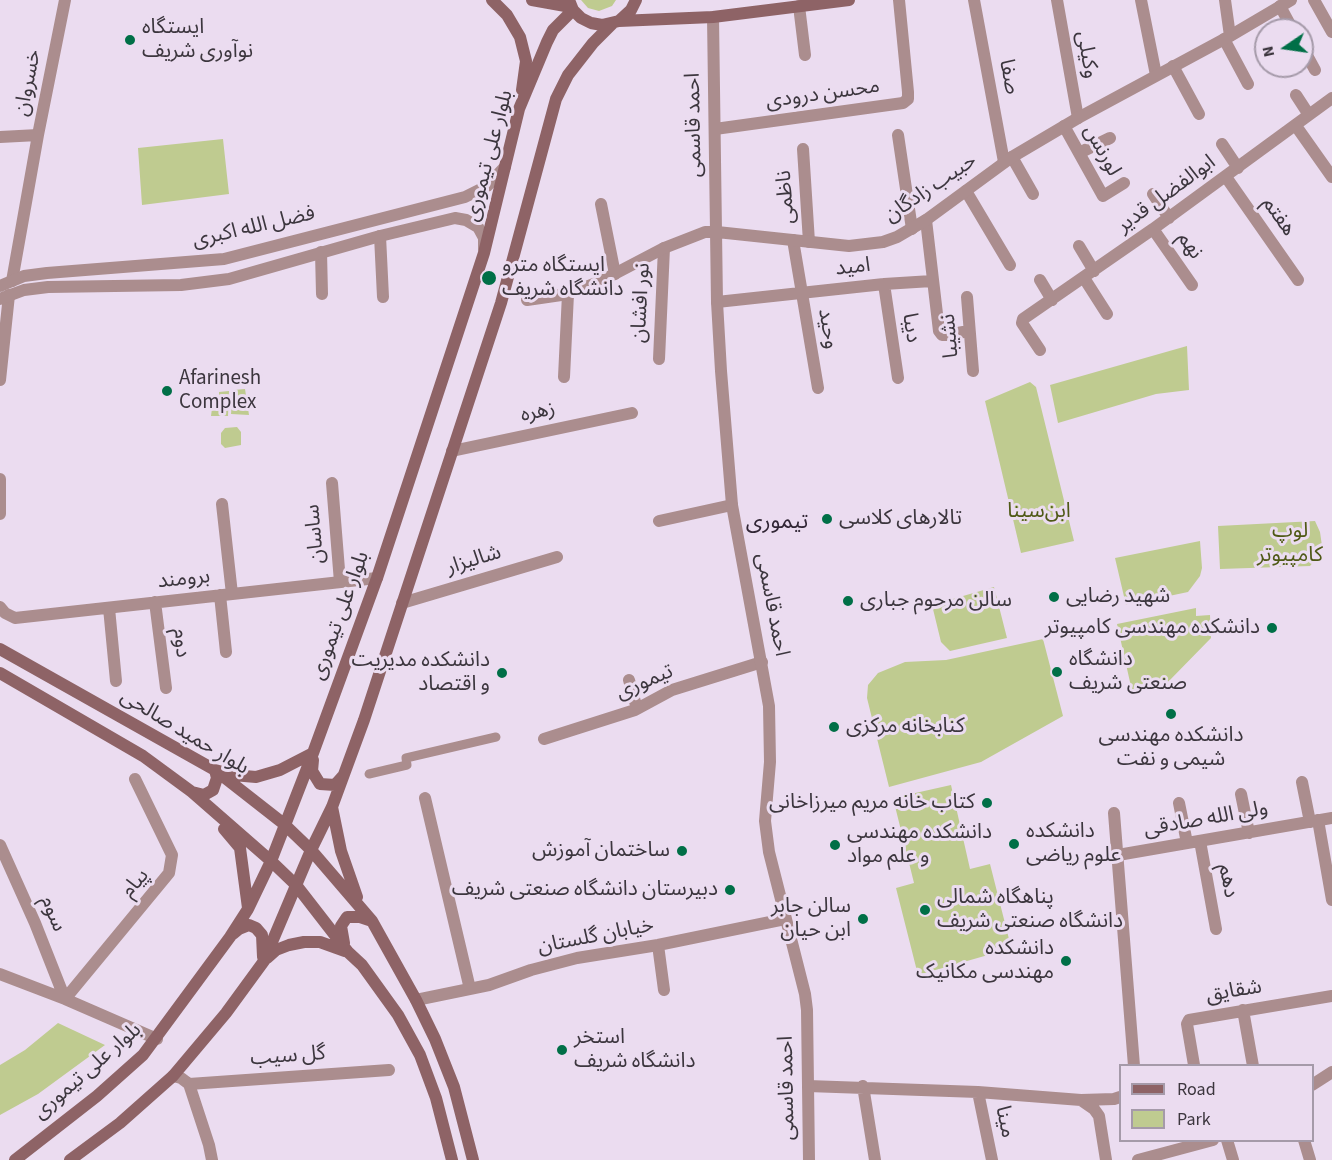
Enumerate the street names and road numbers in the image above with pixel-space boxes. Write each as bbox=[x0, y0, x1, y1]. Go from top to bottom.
street label: وکیلی bbox=[1069, 29, 1103, 81]
street label: خسروان bbox=[10, 48, 48, 118]
street label: صفا bbox=[992, 57, 1024, 97]
street label: احمد قاسمی bbox=[681, 73, 709, 177]
street label: محسن درودی bbox=[764, 75, 882, 115]
street label: بلوار علی تیموری bbox=[460, 87, 520, 225]
street label: لورنس bbox=[1077, 121, 1125, 181]
street label: حبیب زادگان bbox=[880, 149, 982, 229]
street label: ابوالفضل قدیر bbox=[1113, 151, 1221, 239]
street label: ناظمی bbox=[773, 169, 801, 225]
street label: هفتم bbox=[1256, 193, 1300, 241]
street label: فضل الله اکبری bbox=[190, 202, 318, 254]
street label: نهم bbox=[1171, 227, 1207, 265]
street label: امید bbox=[834, 254, 872, 282]
street label: نور افشان bbox=[627, 262, 657, 344]
street label: وحید bbox=[811, 307, 843, 351]
street label: دیبا bbox=[895, 311, 925, 345]
street label: نشیبا bbox=[937, 313, 965, 359]
street label: زهره bbox=[518, 397, 558, 429]
street label: ساسان bbox=[301, 503, 331, 565]
street label: شالیزار bbox=[443, 541, 505, 581]
street label: بلوار علی تیموری bbox=[306, 548, 376, 684]
street label: احمد قاسمی bbox=[749, 551, 793, 659]
street label: برومند bbox=[156, 565, 212, 595]
street label: دوم bbox=[166, 627, 194, 659]
street label: تیموری bbox=[613, 660, 677, 706]
street label: بلوار حمید صالحی bbox=[115, 685, 253, 781]
street label: ولی الله صادقی bbox=[1142, 797, 1270, 843]
street label: دهم bbox=[1211, 862, 1243, 900]
street label: پیام bbox=[117, 864, 155, 904]
street label: سوم bbox=[33, 892, 71, 936]
street label: خیابان گلستان bbox=[536, 913, 656, 961]
street label: شقایق bbox=[1204, 975, 1264, 1009]
street label: بلوار علی تیموری bbox=[29, 1018, 147, 1126]
street label: احمد قاسمی bbox=[774, 1036, 802, 1140]
street label: گل سیب bbox=[249, 1042, 327, 1072]
street label: مینا bbox=[988, 1104, 1020, 1140]

